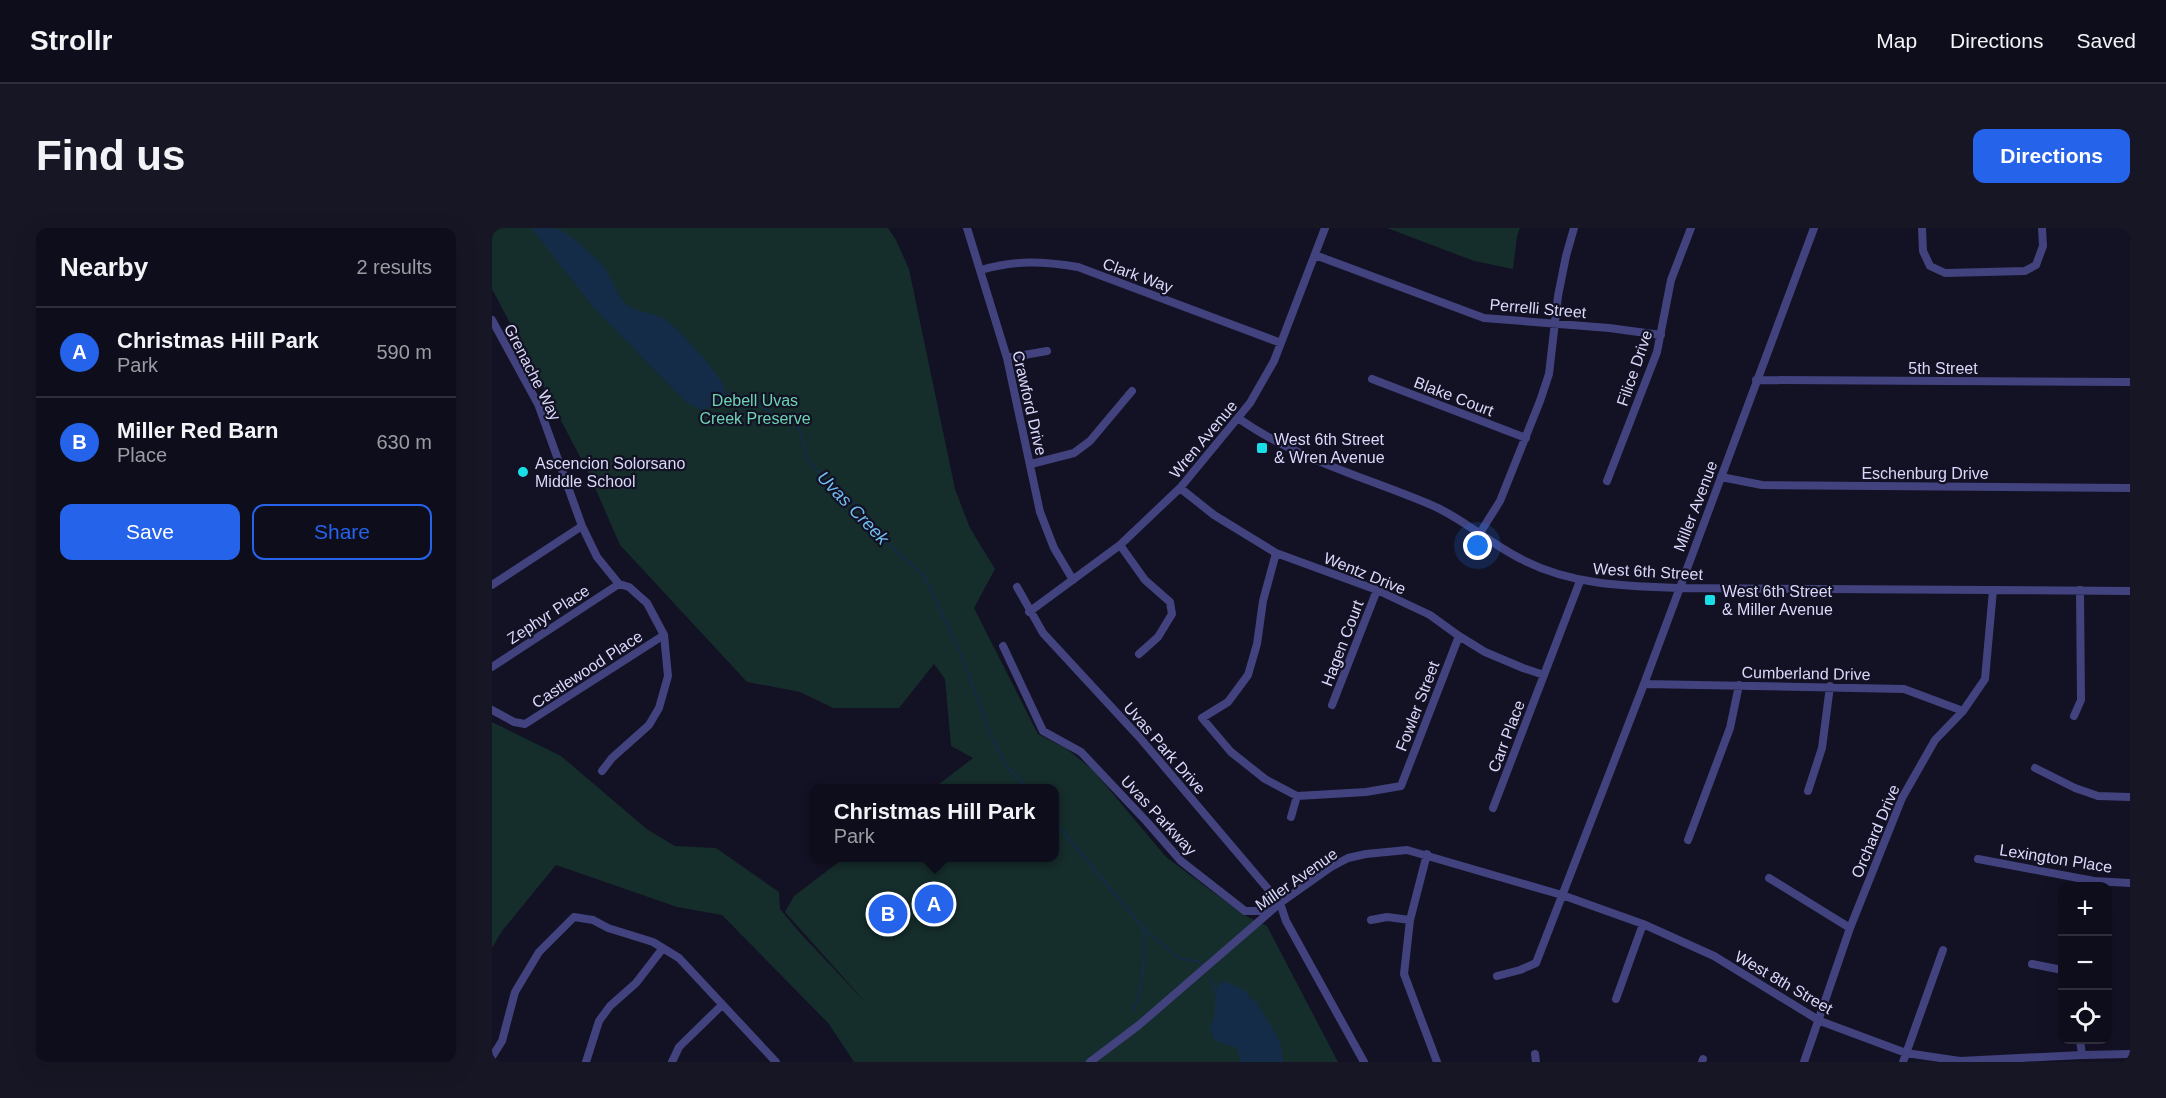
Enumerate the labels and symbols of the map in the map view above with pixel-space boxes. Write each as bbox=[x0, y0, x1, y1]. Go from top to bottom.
street label: Clark Way bbox=[1101, 255, 1175, 296]
street label: Perrelli Street bbox=[1489, 296, 1588, 321]
street label: Grenache Way bbox=[501, 321, 564, 423]
street label: Filice Drive bbox=[1614, 328, 1655, 408]
street label: Crawford Drive bbox=[1009, 349, 1050, 457]
street label: 5th Street bbox=[1908, 360, 1978, 377]
street label: Blake Court bbox=[1412, 374, 1496, 420]
park label: Debell Uvas Creek Preserve bbox=[699, 392, 811, 427]
street label: Wren Avenue bbox=[1166, 397, 1241, 481]
place label: West 6th Street & Wren Avenue bbox=[1274, 431, 1385, 466]
marker: West 6th Street & Wren Avenue bbox=[1255, 441, 1269, 455]
place label: Ascencion Solorsano Middle School bbox=[535, 455, 685, 490]
street label: Miller Avenue bbox=[1670, 458, 1721, 554]
marker: Ascencion Solorsano Middle School bbox=[516, 465, 530, 479]
street label: Eschenburg Drive bbox=[1861, 465, 1989, 482]
water label: Uvas Creek bbox=[813, 467, 894, 549]
your location bbox=[1463, 531, 1492, 560]
street label: Wentz Drive bbox=[1321, 549, 1408, 598]
street label: West 6th Street bbox=[1593, 560, 1704, 583]
street label: Zephyr Place bbox=[504, 582, 593, 647]
place label: West 6th Street & Miller Avenue bbox=[1722, 583, 1833, 618]
marker: West 6th Street & Miller Avenue bbox=[1703, 593, 1717, 607]
street label: Hagen Court bbox=[1318, 597, 1367, 689]
street label: Castlewood Place bbox=[529, 627, 646, 711]
street label: Fowler Street bbox=[1392, 658, 1443, 754]
street label: Cumberland Drive bbox=[1741, 664, 1871, 683]
street label: Carr Place bbox=[1485, 698, 1528, 775]
street label: Uvas Park Drive bbox=[1120, 699, 1209, 798]
street label: Uvas Parkway bbox=[1118, 772, 1200, 859]
street label: Orchard Drive bbox=[1848, 782, 1903, 880]
street label: Lexington Place bbox=[1998, 841, 2114, 876]
street label: Miller Avenue bbox=[1252, 845, 1340, 914]
pin: A bbox=[914, 882, 954, 926]
pin: B bbox=[868, 892, 908, 936]
street label: West 8th Street bbox=[1732, 948, 1836, 1018]

